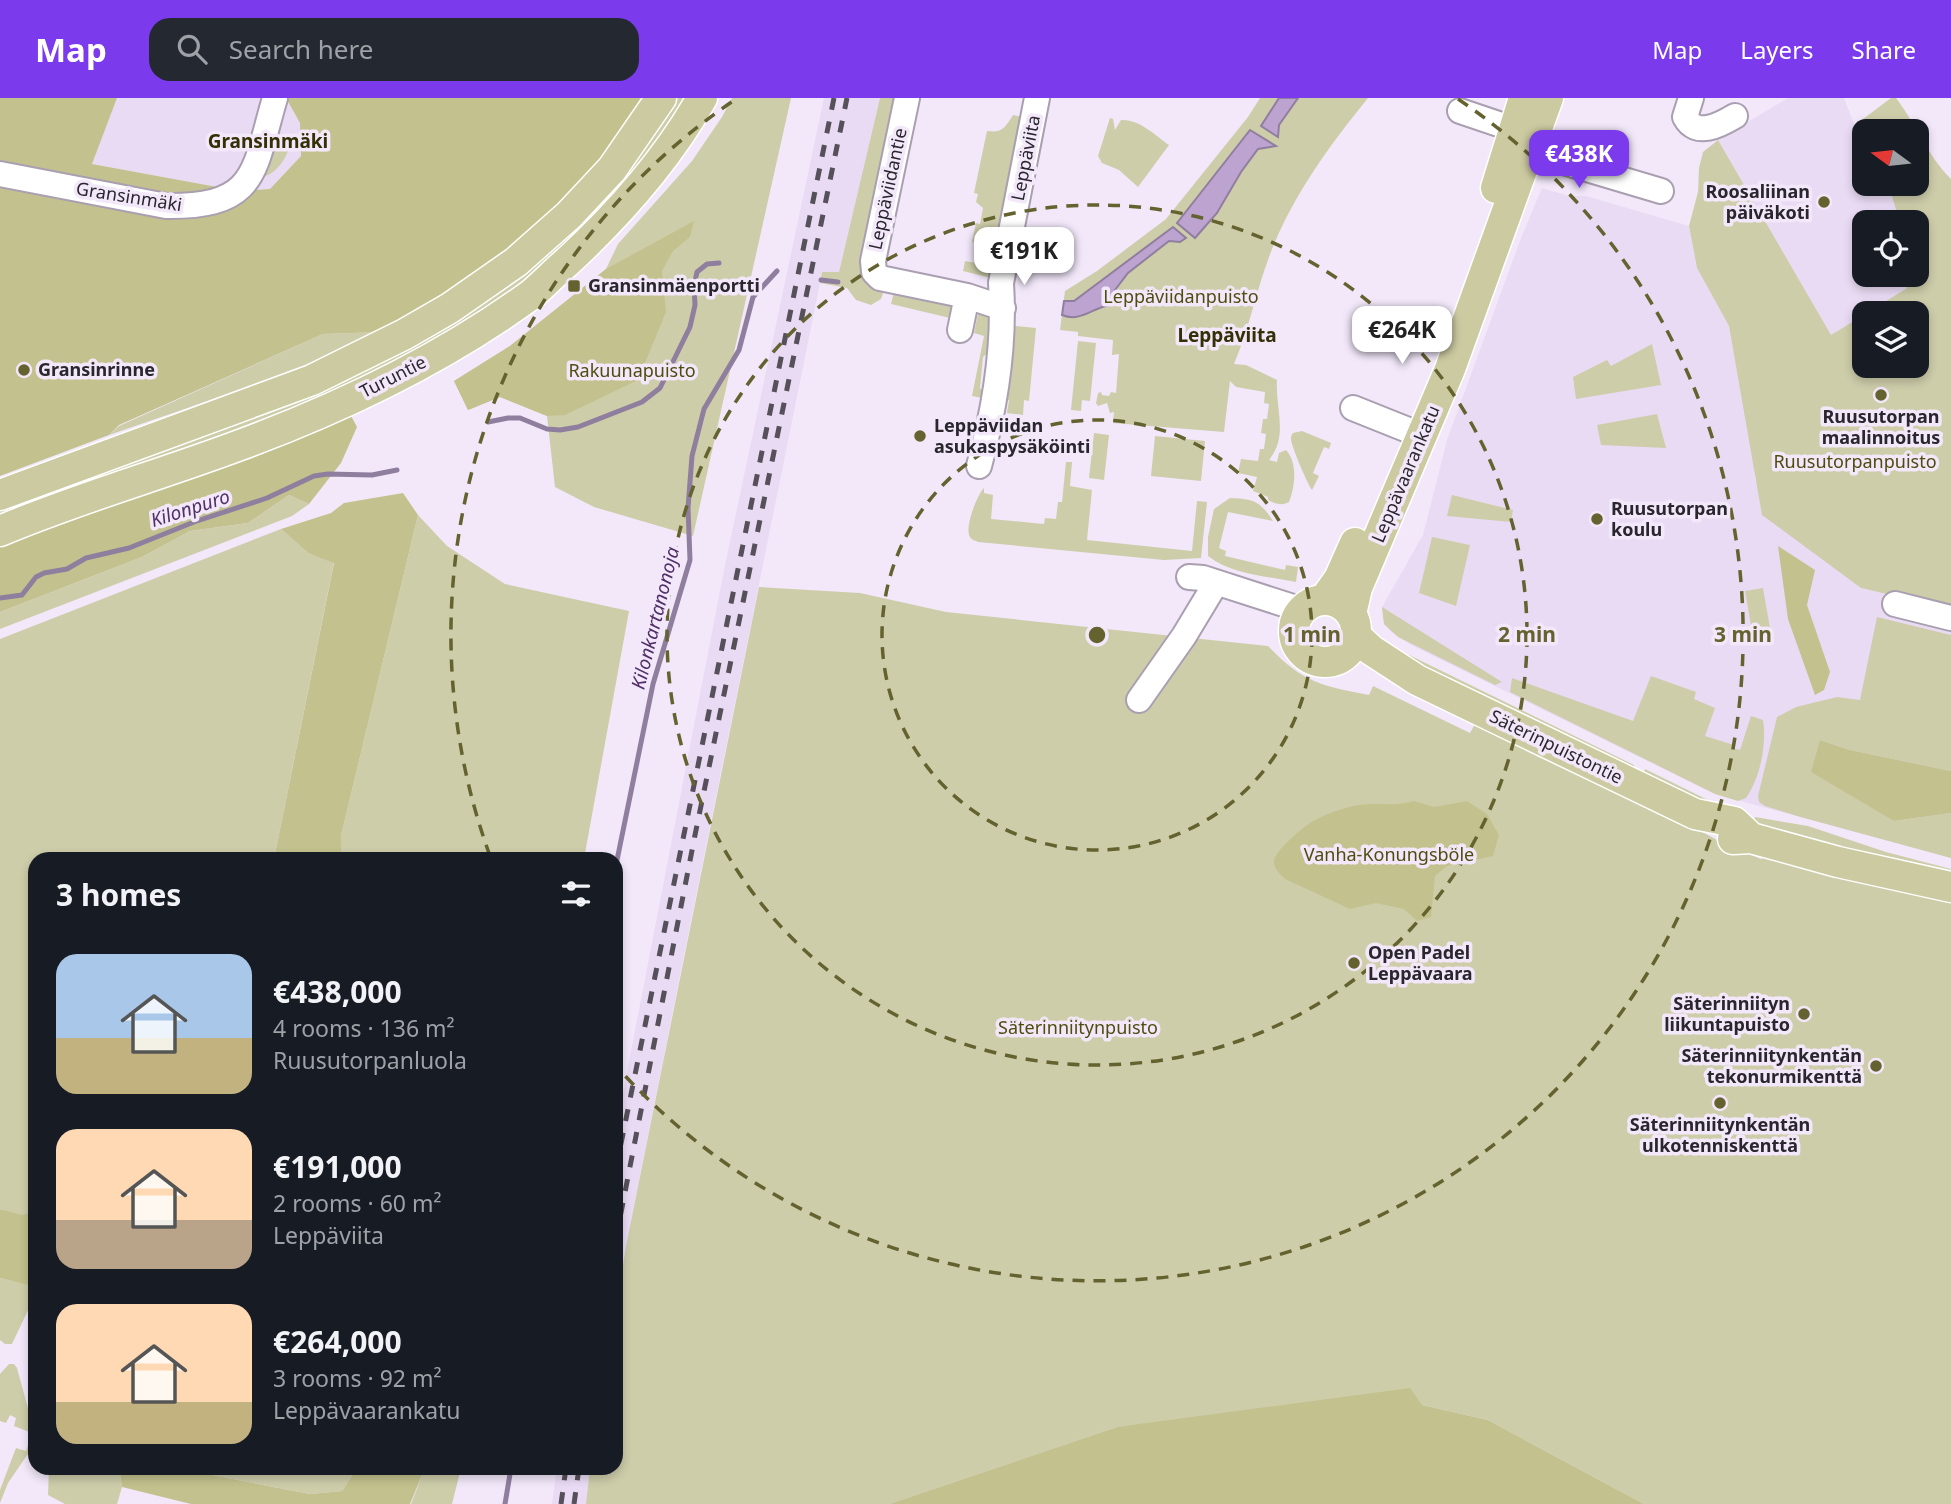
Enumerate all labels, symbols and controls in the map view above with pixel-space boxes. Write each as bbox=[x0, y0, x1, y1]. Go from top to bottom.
search box bbox=[149, 18, 639, 81]
text: Map bbox=[35, 27, 107, 72]
icon: search bbox=[173, 30, 211, 68]
text: Search here bbox=[229, 31, 373, 67]
text: Map bbox=[1652, 33, 1702, 66]
text: Layers bbox=[1740, 33, 1814, 66]
text: Share bbox=[1852, 33, 1916, 66]
street label: Leppäviita bbox=[1005, 113, 1045, 203]
north arrow bbox=[1852, 119, 1928, 196]
map controls bbox=[1852, 119, 1929, 378]
street label: Leppäviidantie bbox=[862, 126, 912, 252]
district label: Gransinmäki bbox=[208, 128, 328, 154]
pin: €438K bbox=[1530, 130, 1628, 190]
text: €438K bbox=[1545, 137, 1613, 169]
street label: Gransinmäki bbox=[74, 176, 184, 216]
place label: Roosaliinan päiväkoti bbox=[1706, 179, 1810, 224]
marker: Roosaliinan päiväkoti bbox=[1816, 194, 1832, 210]
button: locate bbox=[1852, 210, 1929, 287]
pin: €191K bbox=[975, 228, 1073, 287]
text: €191K bbox=[990, 234, 1058, 266]
place label: Gransinmäenportti bbox=[588, 273, 760, 297]
marker: Gransinmäenportti bbox=[566, 278, 582, 294]
park label: Leppäviidanpuisto bbox=[1103, 284, 1259, 308]
button: layers bbox=[1852, 301, 1929, 378]
pin: €264K bbox=[1353, 306, 1451, 366]
text: €264K bbox=[1368, 313, 1436, 345]
district label: Leppäviita bbox=[1177, 322, 1277, 348]
street label: Turuntie bbox=[355, 349, 430, 403]
place label: Gransinrinne bbox=[38, 357, 155, 381]
park label: Rakuunapuisto bbox=[568, 358, 696, 382]
marker: Gransinrinne bbox=[16, 362, 32, 378]
marker: Ruusutorpan maalinnoitus bbox=[1873, 387, 1889, 403]
street label: Leppävaarankatu bbox=[1365, 401, 1445, 546]
place label: Ruusutorpan maalinnoitus bbox=[1822, 404, 1940, 449]
place label: Leppäviidan asukaspysäköinti bbox=[934, 413, 1090, 458]
marker: Leppäviidan asukaspysäköinti bbox=[912, 428, 928, 444]
park label: Ruusutorpanpuisto bbox=[1773, 449, 1937, 473]
water label: Kilonpuro bbox=[147, 483, 233, 533]
place label: Ruusutorpan koulu bbox=[1611, 496, 1728, 541]
marker: Ruusutorpan koulu bbox=[1589, 511, 1605, 527]
water label: Kilonkartanonoja bbox=[625, 544, 685, 692]
text: 1 min bbox=[1283, 620, 1341, 648]
text: 2 min bbox=[1498, 620, 1556, 648]
text: 3 min bbox=[1714, 620, 1772, 648]
centre of rings bbox=[1085, 623, 1109, 647]
street label: Säterinpuistontie bbox=[1486, 704, 1627, 789]
park label: Vanha-Konungsböle bbox=[1304, 842, 1474, 866]
text: 3 homes bbox=[56, 874, 181, 915]
icon: filters bbox=[557, 875, 595, 913]
place label: Open Padel Leppävaara bbox=[1368, 940, 1473, 985]
marker: Open Padel Leppävaara bbox=[1346, 955, 1362, 971]
text: €438,000 bbox=[273, 971, 402, 1012]
icon: home bbox=[112, 982, 196, 1066]
place label: Säterinniityn liikuntapuisto bbox=[1664, 991, 1790, 1036]
marker: Säterinniityn liikuntapuisto bbox=[1796, 1006, 1812, 1022]
text: 4 rooms · 136 m² bbox=[273, 1012, 455, 1044]
park label: Säterinniitynpuisto bbox=[998, 1015, 1158, 1039]
place label: Säterinniitynkentän tekonurmikenttä bbox=[1681, 1043, 1862, 1088]
text: Ruusutorpanluola bbox=[273, 1044, 467, 1076]
marker: Säterinniitynkentän tekonurmikenttä bbox=[1868, 1058, 1884, 1074]
marker: Säterinniitynkentän ulkotenniskenttä bbox=[1712, 1095, 1728, 1111]
place label: Säterinniitynkentän ulkotenniskenttä bbox=[1630, 1112, 1810, 1157]
text: €191,000 bbox=[273, 1146, 402, 1187]
icon: home bbox=[112, 1157, 196, 1241]
text: 2 rooms · 60 m² bbox=[273, 1187, 442, 1219]
text: Leppäviita bbox=[273, 1219, 384, 1251]
text: €264,000 bbox=[273, 1321, 402, 1362]
icon: home bbox=[112, 1332, 196, 1416]
text: 3 rooms · 92 m² bbox=[273, 1362, 442, 1394]
text: Leppävaarankatu bbox=[273, 1394, 461, 1426]

